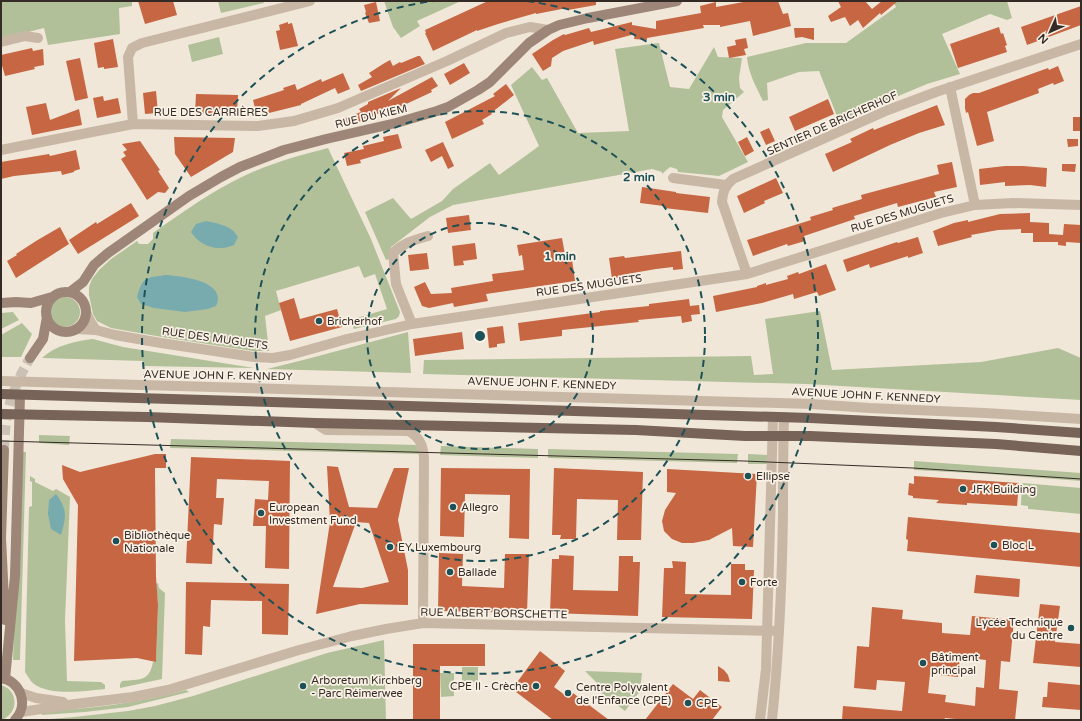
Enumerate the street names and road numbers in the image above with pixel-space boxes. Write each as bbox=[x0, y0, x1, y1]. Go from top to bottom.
street label: SENTIER DE BRICHERHOF bbox=[765, 89, 900, 158]
street label: RUE DU KIEM bbox=[334, 102, 408, 131]
street label: RUE DES CARRIÈRES bbox=[154, 105, 268, 119]
street label: RUE DES MUGUETS bbox=[849, 192, 955, 235]
street label: RUE DES MUGUETS bbox=[535, 272, 643, 299]
street label: RUE DES MUGUETS bbox=[161, 325, 269, 352]
street label: AVENUE JOHN F. KENNEDY bbox=[143, 368, 293, 383]
street label: AVENUE JOHN F. KENNEDY bbox=[467, 374, 617, 393]
street label: AVENUE JOHN F. KENNEDY bbox=[791, 385, 941, 406]
street label: RUE ALBERT BORSCHETTE bbox=[420, 606, 568, 621]

